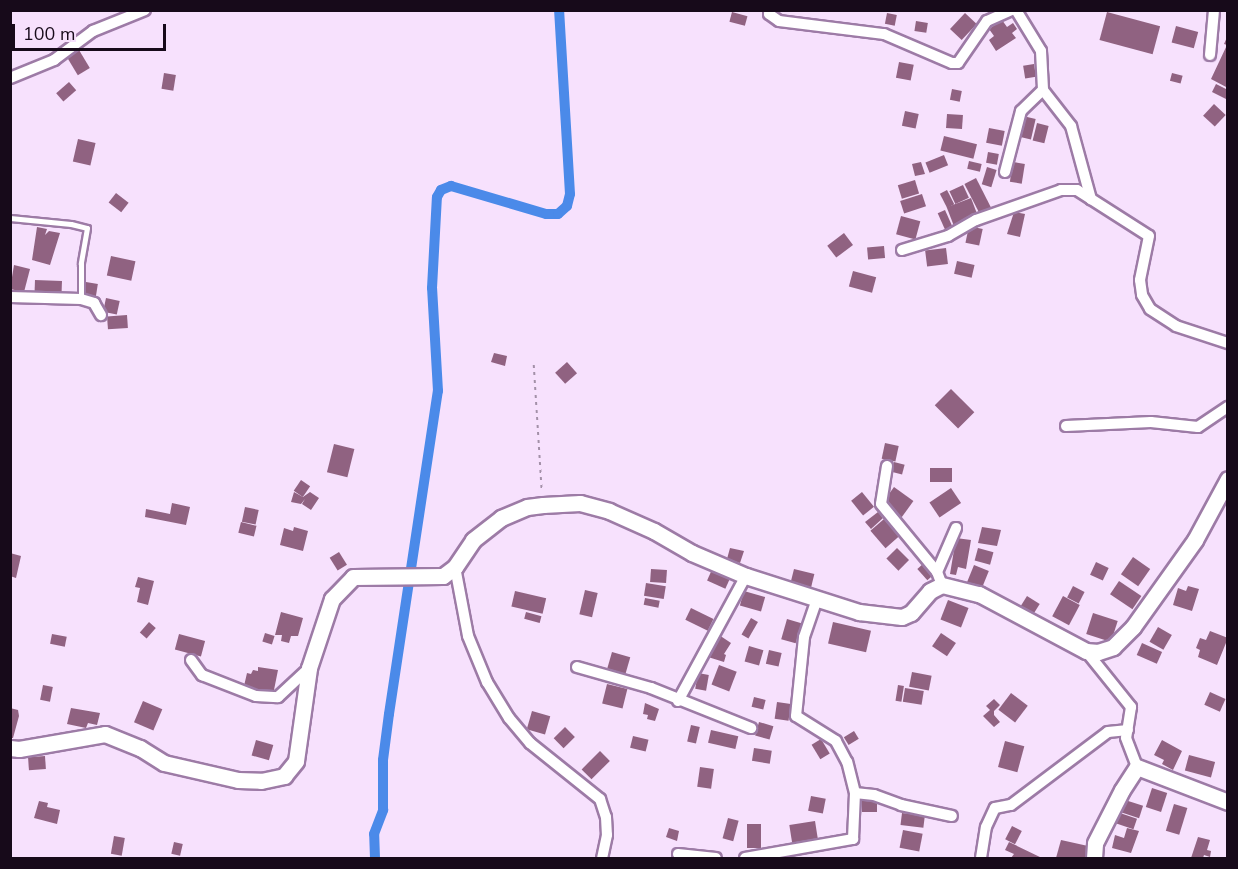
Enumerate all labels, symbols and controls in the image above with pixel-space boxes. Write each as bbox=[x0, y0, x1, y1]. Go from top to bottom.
scale bar bbox=[15, 12, 170, 50]
text: 100 m bbox=[23, 22, 75, 46]

